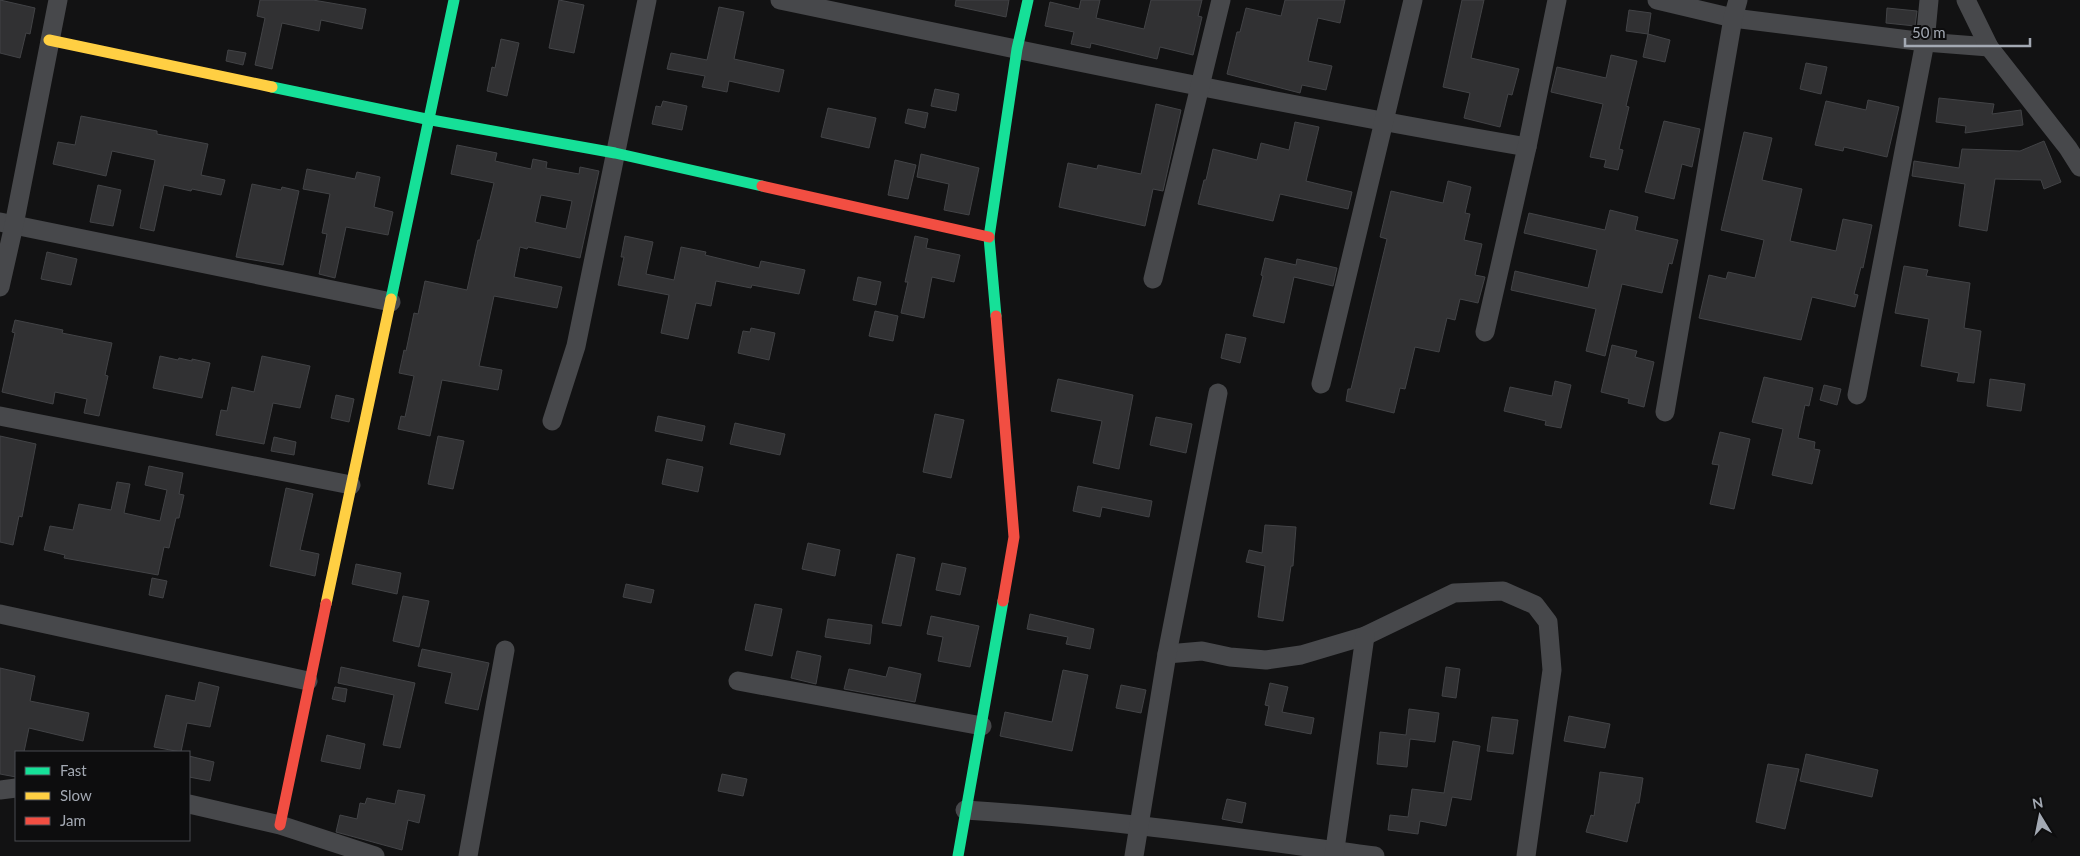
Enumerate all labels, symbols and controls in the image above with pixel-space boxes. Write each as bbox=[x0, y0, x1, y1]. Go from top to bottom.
scale bar bbox=[1905, 15, 2030, 47]
text: 50 m bbox=[1912, 23, 1946, 41]
legend bbox=[15, 751, 190, 841]
text: Fast bbox=[60, 761, 87, 779]
text: Slow bbox=[60, 786, 92, 804]
north arrow bbox=[2015, 791, 2065, 841]
text: N bbox=[2031, 793, 2044, 812]
text: Jam bbox=[60, 811, 86, 829]

